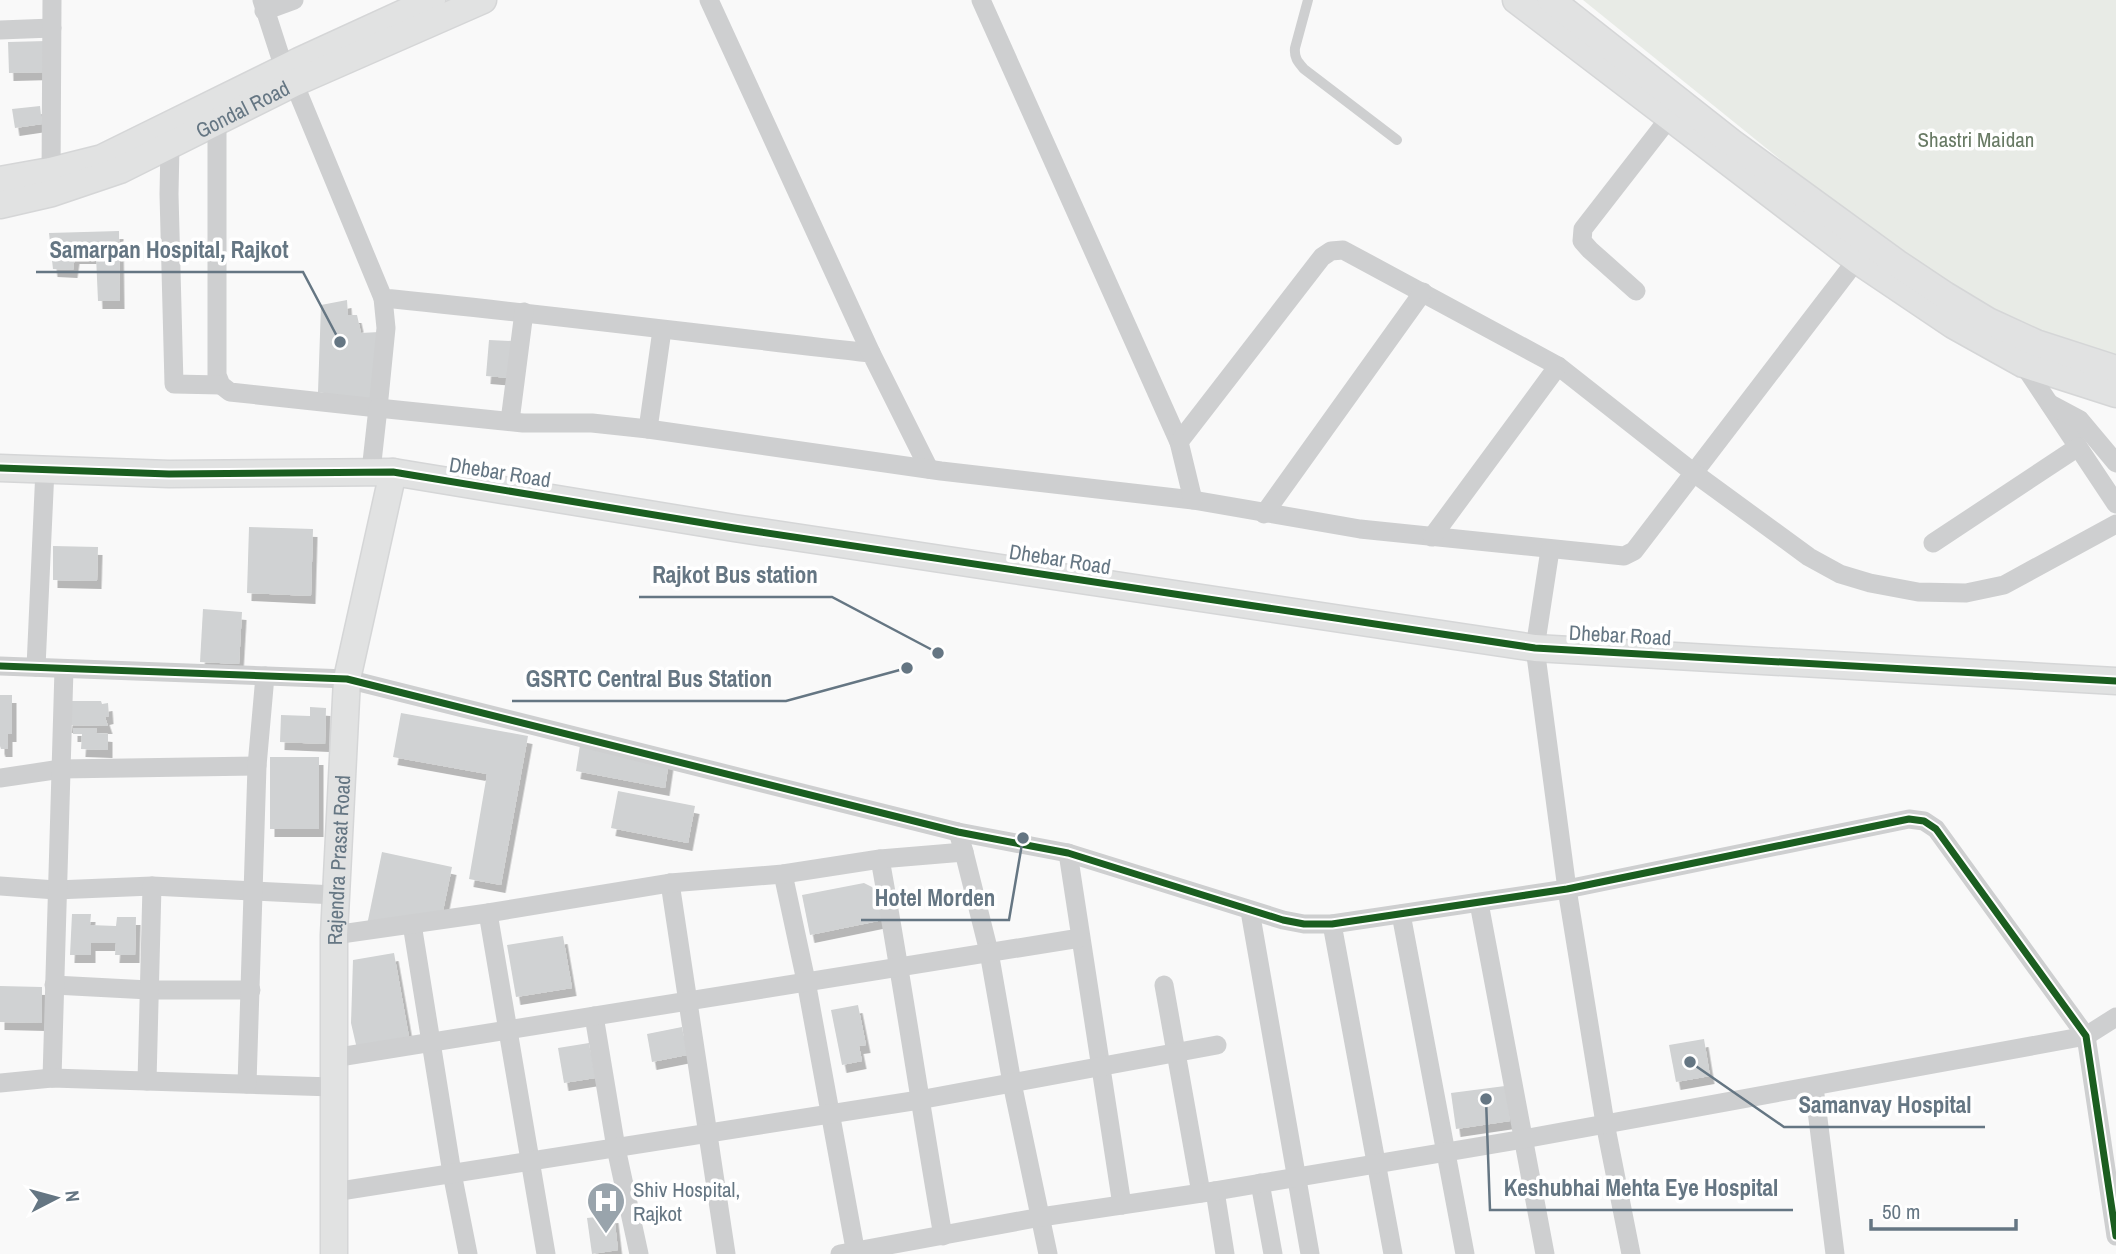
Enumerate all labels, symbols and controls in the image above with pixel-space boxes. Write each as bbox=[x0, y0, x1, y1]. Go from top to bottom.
street label: Gondal Road bbox=[191, 73, 294, 144]
park label: Shastri Maidan bbox=[1918, 125, 2034, 154]
callout: Samarpan Hospital, Rajkot bbox=[36, 228, 303, 272]
text: Samarpan Hospital, Rajkot bbox=[50, 234, 288, 265]
street label: Dhebar Road bbox=[447, 450, 553, 494]
street label: Dhebar Road bbox=[1007, 537, 1113, 581]
callout: Rajkot Bus station bbox=[639, 553, 832, 597]
text: Rajkot Bus station bbox=[652, 559, 818, 590]
street label: Dhebar Road bbox=[1568, 618, 1672, 652]
callout: GSRTC Central Bus Station bbox=[512, 657, 786, 701]
text: GSRTC Central Bus Station bbox=[526, 663, 772, 694]
street label: Rajendra Prasat Road bbox=[320, 774, 357, 945]
callout: Hotel Morden bbox=[861, 876, 1009, 920]
text: Hotel Morden bbox=[875, 882, 995, 913]
callout: Samanvay Hospital bbox=[1784, 1083, 1985, 1127]
text: Samanvay Hospital bbox=[1799, 1089, 1971, 1120]
north arrow bbox=[21, 1163, 91, 1233]
callout: Keshubhai Mehta Eye Hospital bbox=[1490, 1166, 1793, 1210]
text: Keshubhai Mehta Eye Hospital bbox=[1504, 1172, 1778, 1203]
place label: Shiv Hospital, Rajkot bbox=[633, 1175, 740, 1228]
hospital icon: Shiv Hospital, Rajkot bbox=[585, 1180, 627, 1235]
scale bar bbox=[1871, 1188, 2016, 1232]
text: N bbox=[59, 1189, 86, 1203]
text: 50 m bbox=[1882, 1197, 1920, 1226]

